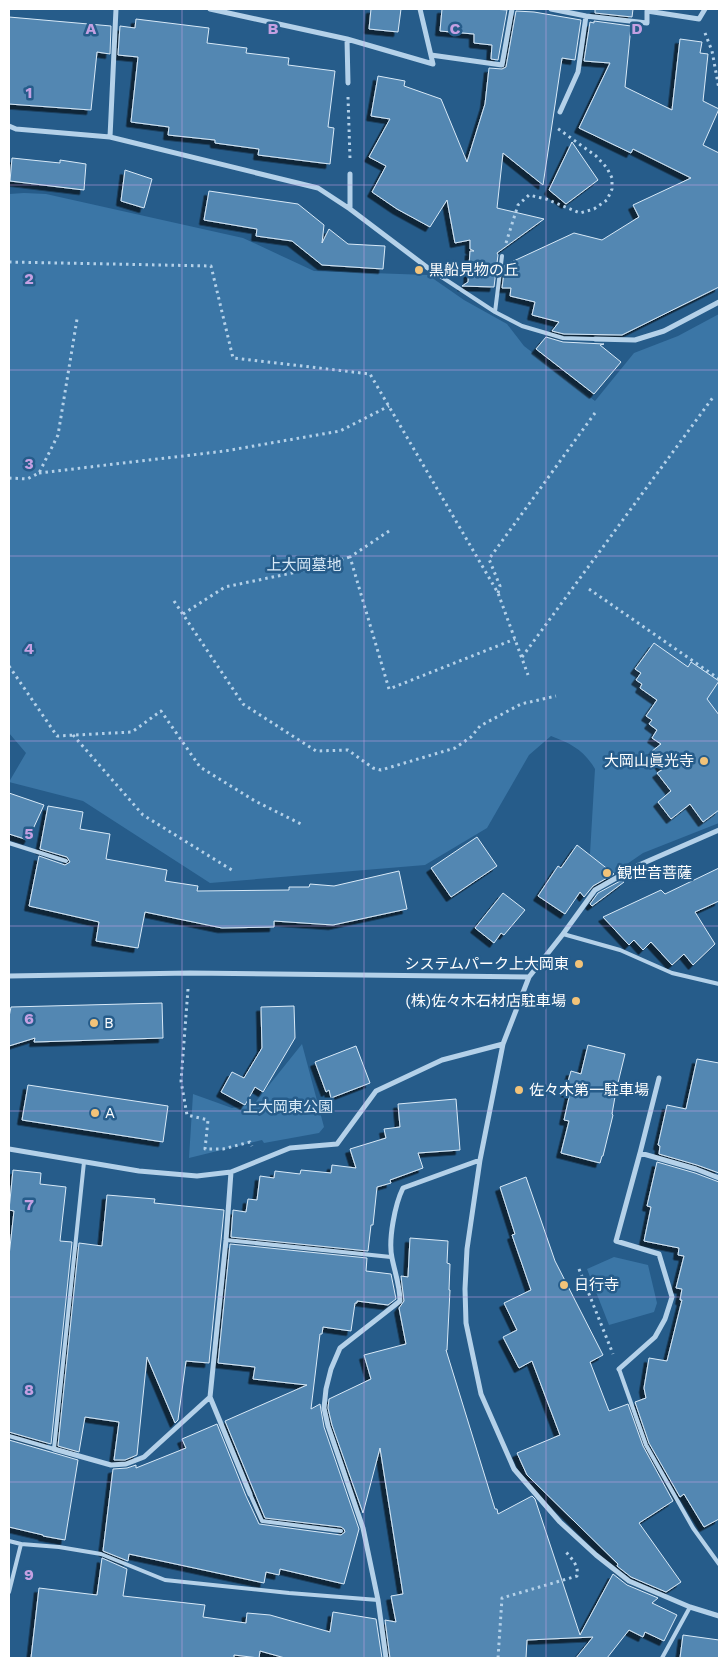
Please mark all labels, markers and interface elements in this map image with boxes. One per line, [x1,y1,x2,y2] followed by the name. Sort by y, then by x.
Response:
[86,19,97,38] text: A
[268,19,279,38] text: B
[450,19,461,38] text: C
[631,19,643,38] text: D
[26,83,32,102] text: 1
[429,261,519,279] place label: 黒船見物の丘
[413,264,425,276] marker: 黒船見物の丘
[24,269,34,288] text: 2
[24,454,34,473] text: 3
[266,556,342,574] park label: 上大岡墓地
[24,639,34,658] text: 4
[604,752,694,770] place label: 大岡山眞光寺
[698,755,710,767] marker: 大岡山眞光寺
[24,824,34,843] text: 5
[617,864,692,882] place label: 観世音菩薩
[601,867,613,879] marker: 観世音菩薩
[404,955,569,973] place label: システムパーク上大岡東
[573,958,585,970] marker: システムパーク上大岡東
[405,992,566,1010] place label: (株)佐々木石材店駐車場
[570,995,582,1007] marker: (株)佐々木石材店駐車場
[24,1009,34,1028] text: 6
[104,1014,114,1032] place label: B
[88,1017,100,1029] marker: B
[529,1081,649,1099] place label: 佐々木第一駐車場
[513,1084,525,1096] marker: 佐々木第一駐車場
[243,1098,333,1116] park label: 上大岡東公園
[105,1104,115,1122] place label: A
[89,1107,101,1119] marker: A
[24,1195,34,1214] text: 7
[574,1276,619,1294] place label: 日行寺
[558,1279,570,1291] marker: 日行寺
[24,1380,34,1399] text: 8
[24,1565,34,1584] text: 9

